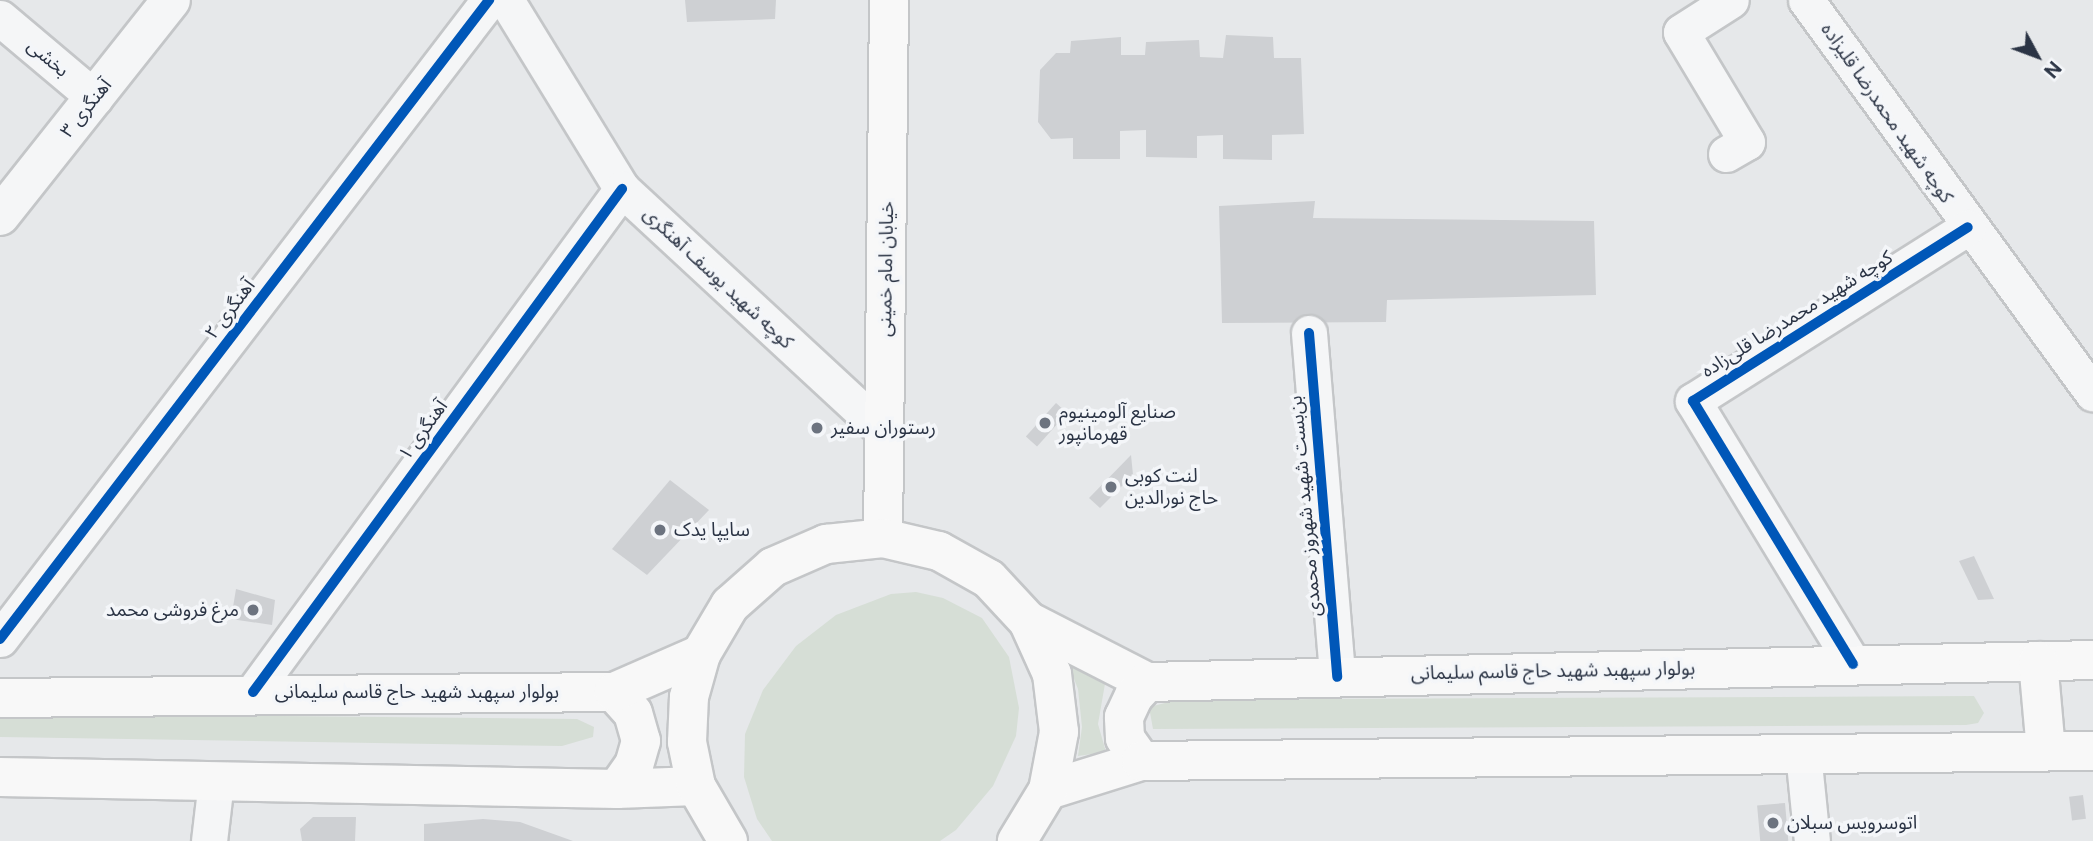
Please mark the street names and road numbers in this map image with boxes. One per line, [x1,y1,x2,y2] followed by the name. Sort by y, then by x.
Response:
[1816,19,1958,207] street label: کوچه شهید محمدرضا قلیزاده
[23,34,73,82] street label: بخشی
[55,74,117,142] street label: آهنگری ۳
[873,201,899,337] street label: خیابان امام خمینی
[638,203,798,353] street label: کوچه شهید یوسف آهنگری
[1697,246,1897,382] street label: کوچه شهید محمدرضا قلی‌زاده
[200,275,260,343] street label: آهنگری ۲
[394,395,452,465] street label: آهنگری ۱
[1284,395,1326,617] street label: بن‌بست شهید شهروز محمدی
[1411,657,1695,685] street label: بولوار سپهبد شهید حاج قاسم سلیمانی
[275,681,559,703] street label: بولوار سپهبد شهید حاج قاسم سلیمانی

